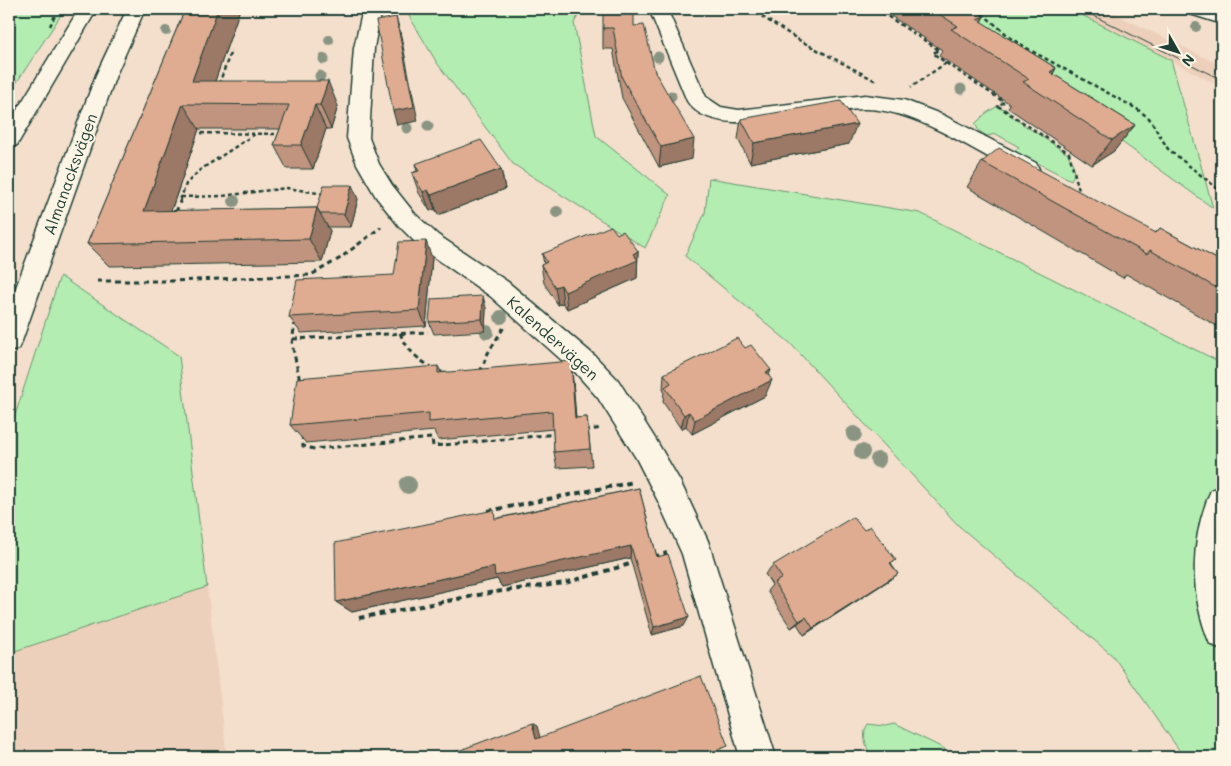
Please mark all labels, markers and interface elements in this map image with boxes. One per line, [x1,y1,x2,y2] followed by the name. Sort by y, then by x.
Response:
[1154,28,1204,78] north arrow
[1178,50,1199,71] text: N
[38,110,101,238] street label: Almanacksvägen
[503,291,604,384] street label: Kalendervägen

